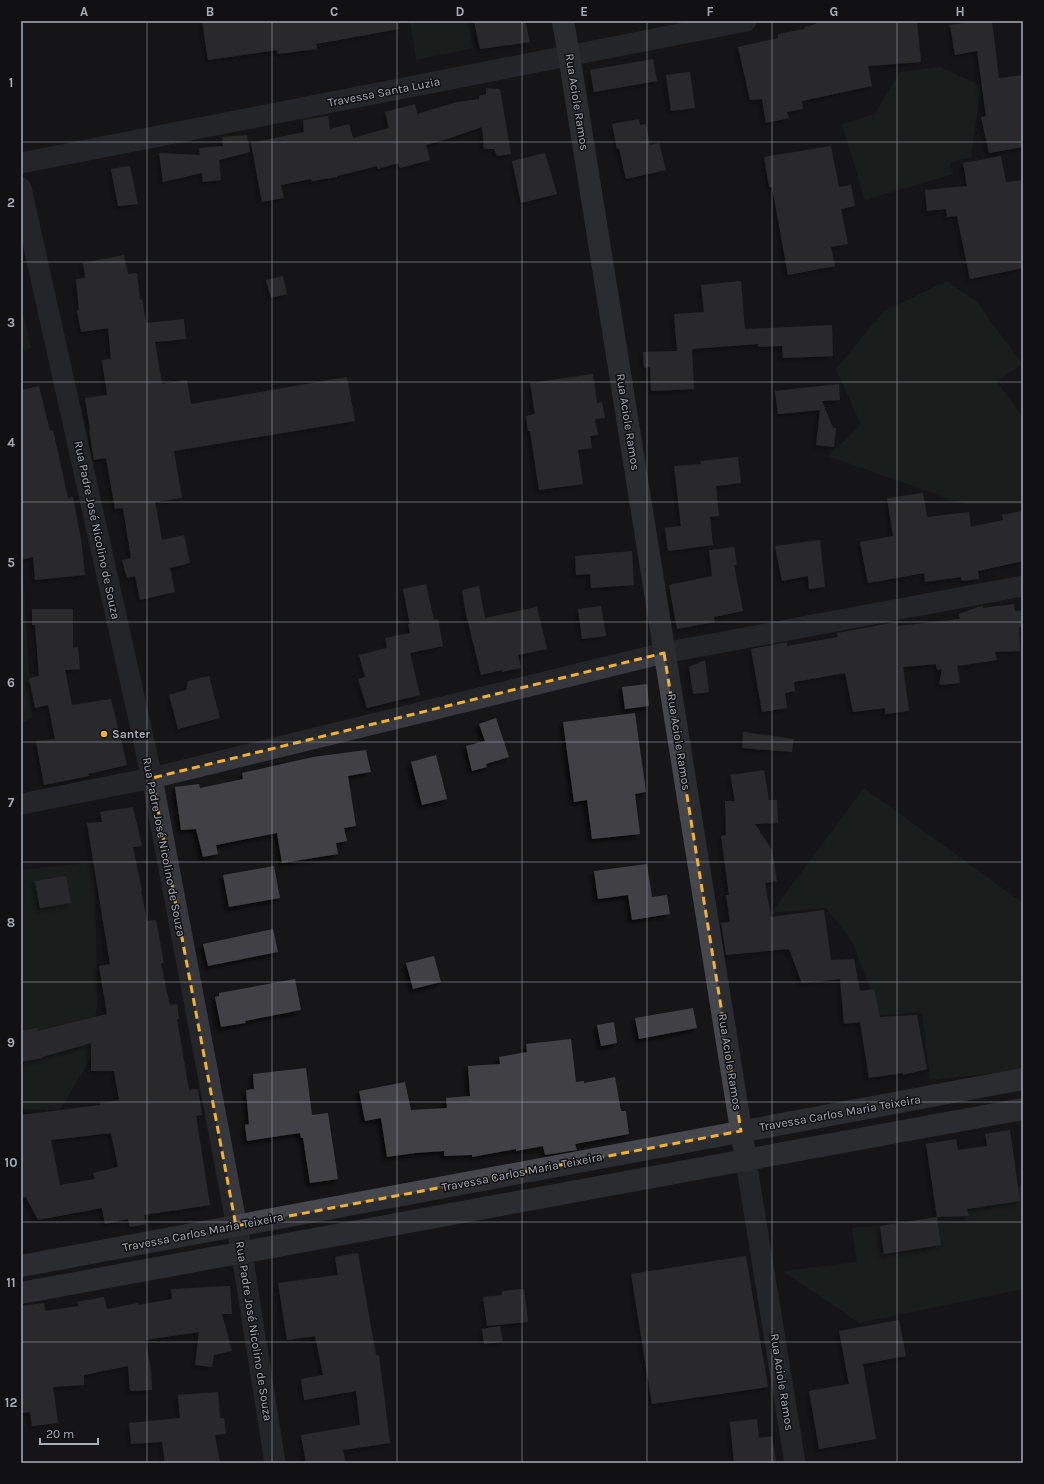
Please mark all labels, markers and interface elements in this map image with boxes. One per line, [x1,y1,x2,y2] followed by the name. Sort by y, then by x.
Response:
[80,4,88,19] text: A
[206,4,214,19] text: B
[330,4,338,19] text: C
[456,4,465,19] text: D
[580,4,588,19] text: E
[706,4,714,19] text: F
[830,4,838,19] text: G
[955,4,965,19] text: H
[562,53,592,151] street label: Rua Aciole Ramos
[327,74,441,110] street label: Travessa Santa Luzia
[9,75,13,90] text: 1
[7,195,15,210] text: 2
[7,315,15,330] text: 3
[613,373,643,471] street label: Rua Aciole Ramos
[7,435,15,450] text: 4
[71,439,123,621] street label: Rua Padre José Nicolino de Souza
[7,555,15,570] text: 5
[7,675,15,690] text: 6
[664,693,694,791] street label: Rua Aciole Ramos
[112,727,150,741] place label: Santer
[99,729,109,739] marker: Santer
[140,756,188,938] street label: Rua Padre José Nicolino de Souza
[8,795,15,810] text: 7
[7,915,15,930] text: 8
[715,1013,745,1111] street label: Rua Aciole Ramos
[7,1035,15,1050] text: 9
[758,1092,922,1134] street label: Travessa Carlos Maria Teixeira
[440,1150,604,1194] street label: Travessa Carlos Maria Teixeira
[5,1155,17,1170] text: 10
[121,1210,285,1254] street label: Travessa Carlos Maria Teixeira
[233,1240,275,1422] street label: Rua Padre José Nicolino de Souza
[6,1275,16,1290] text: 11
[767,1333,797,1431] street label: Rua Aciole Ramos
[5,1395,17,1410] text: 12
[40,1420,98,1446] scale bar
[46,1427,74,1441] text: 20 m

